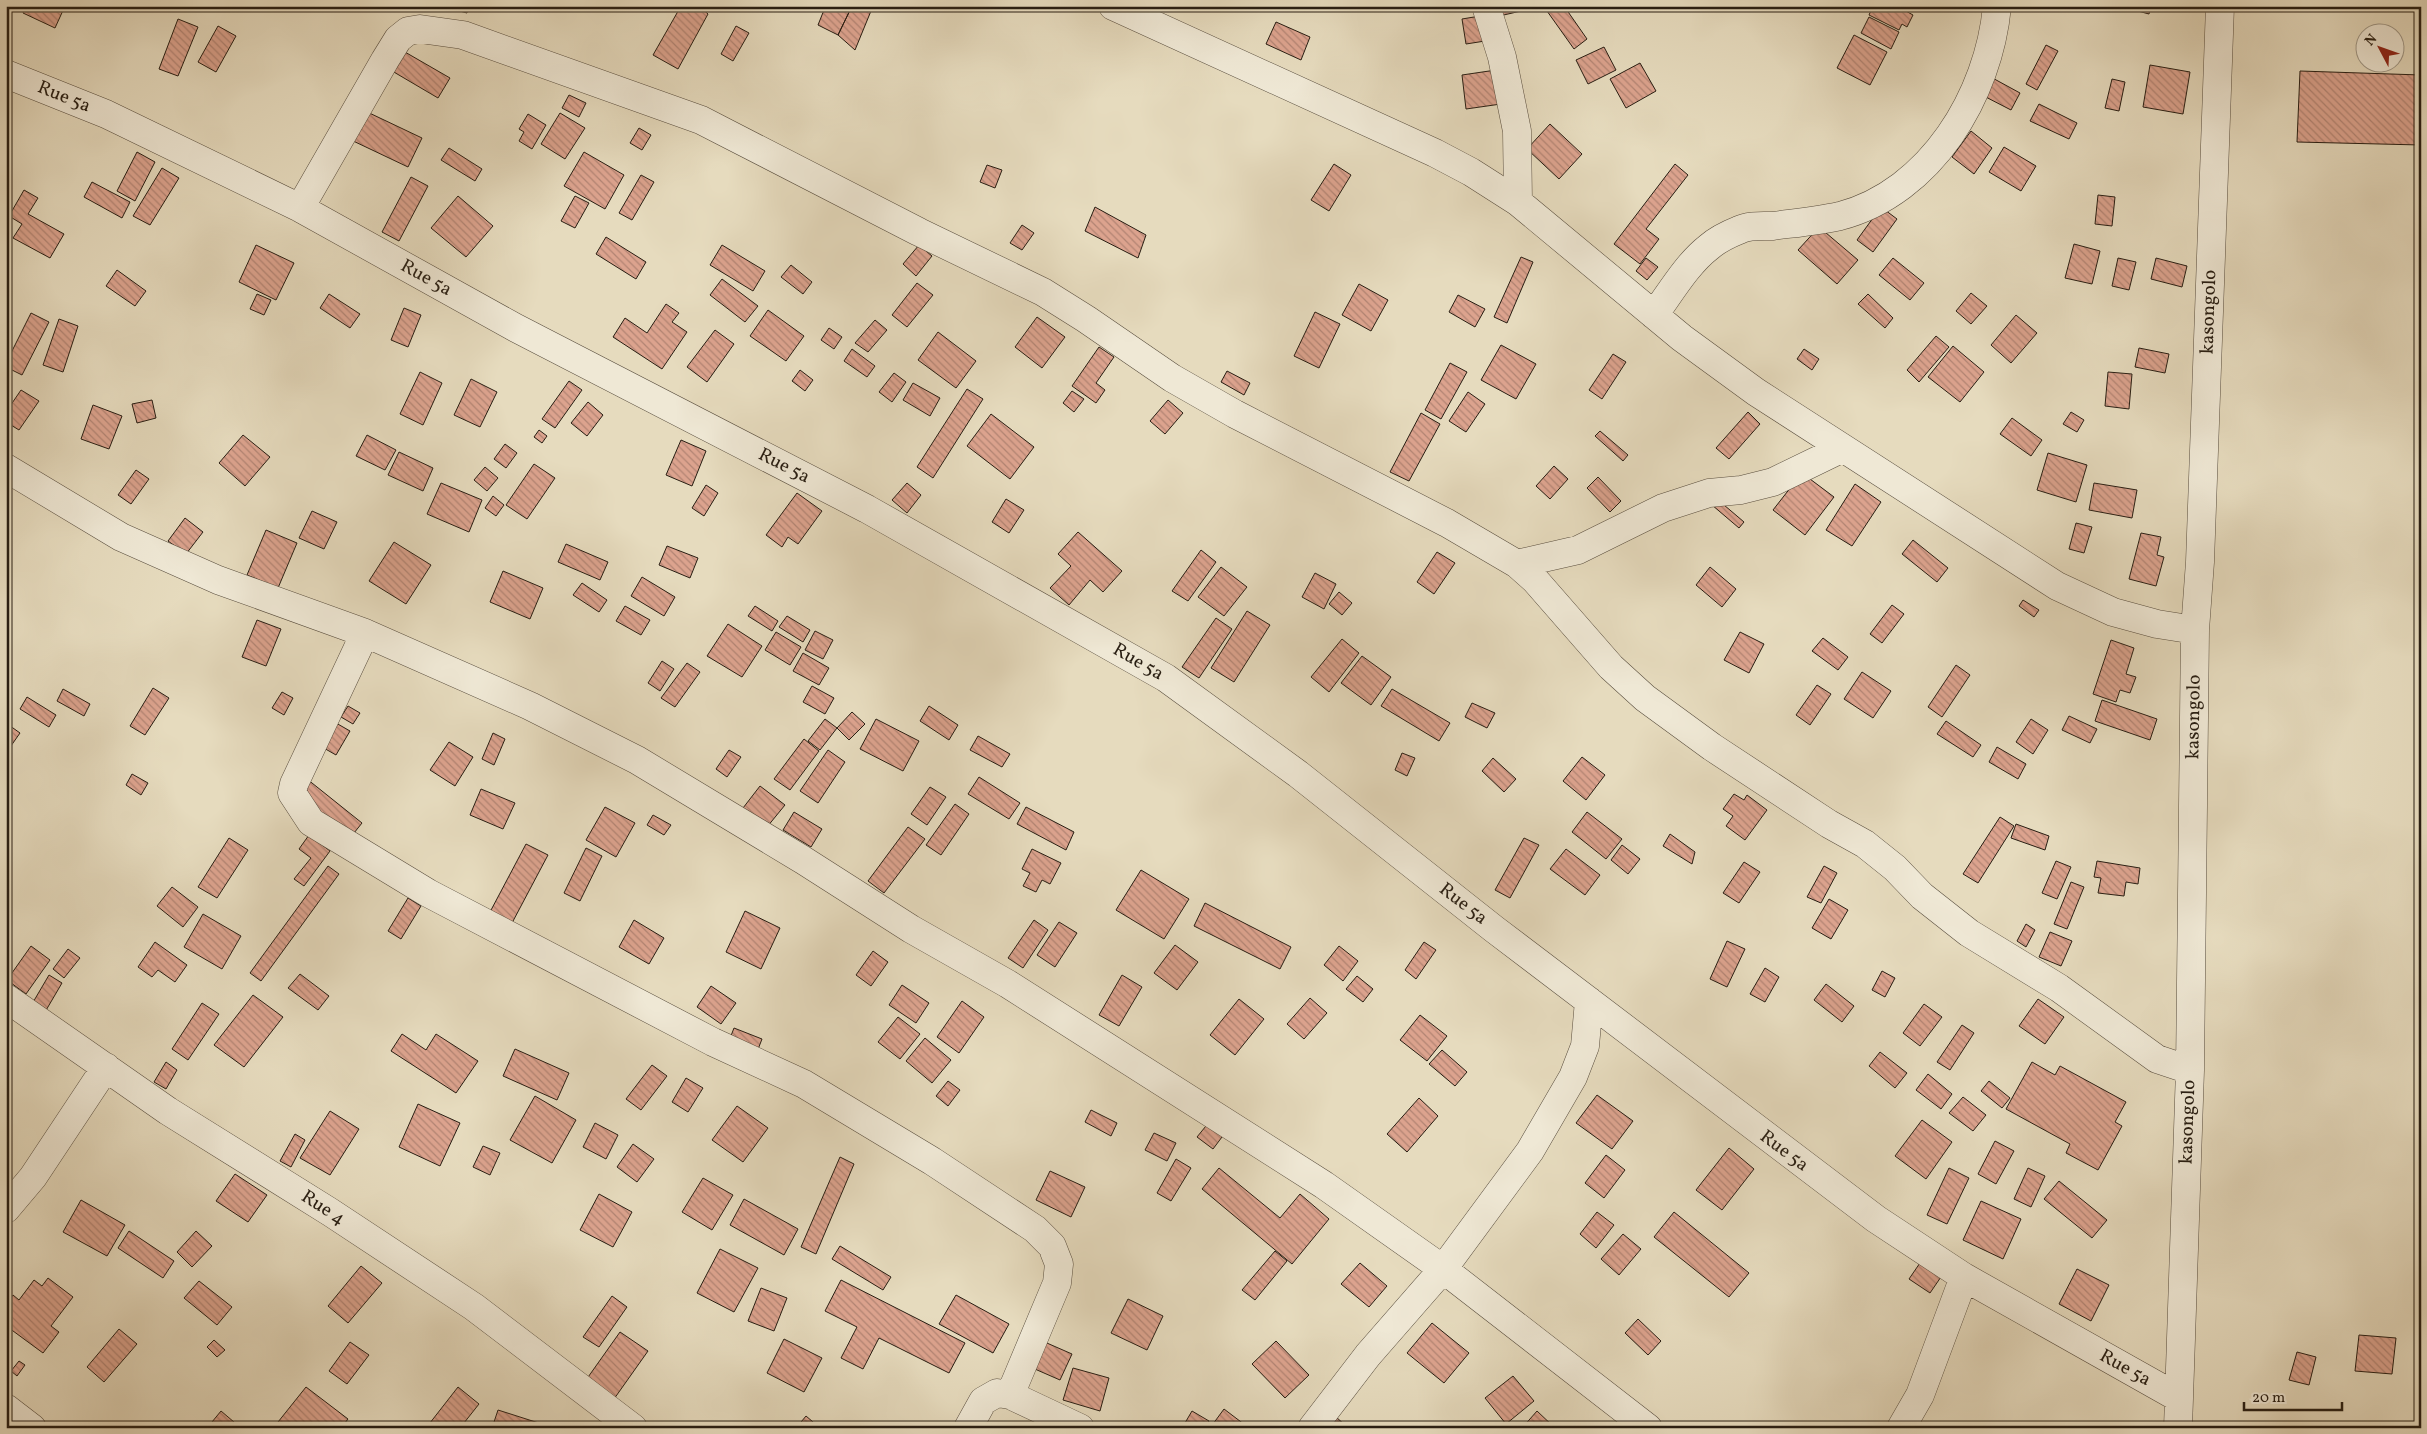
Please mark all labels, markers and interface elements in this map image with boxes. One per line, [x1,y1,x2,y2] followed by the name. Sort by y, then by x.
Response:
[2354,22,2404,72] north arrow
[2361,30,2382,51] text: N
[34,75,94,119] street label: Rue 5a
[396,253,456,303] street label: Rue 5a
[2195,269,2223,355] street label: kasongolo
[754,442,814,490] street label: Rue 5a
[1108,637,1168,687] street label: Rue 5a
[2180,674,2208,760] street label: kasongolo
[1433,877,1493,931] street label: Rue 5a
[2174,1079,2202,1165] street label: kasongolo
[1754,1124,1814,1178] street label: Rue 5a
[296,1184,350,1232] street label: Rue 4
[2095,1343,2155,1393] street label: Rue 5a
[2244,1379,2342,1411] scale bar
[2252,1388,2285,1409] text: 20 m

